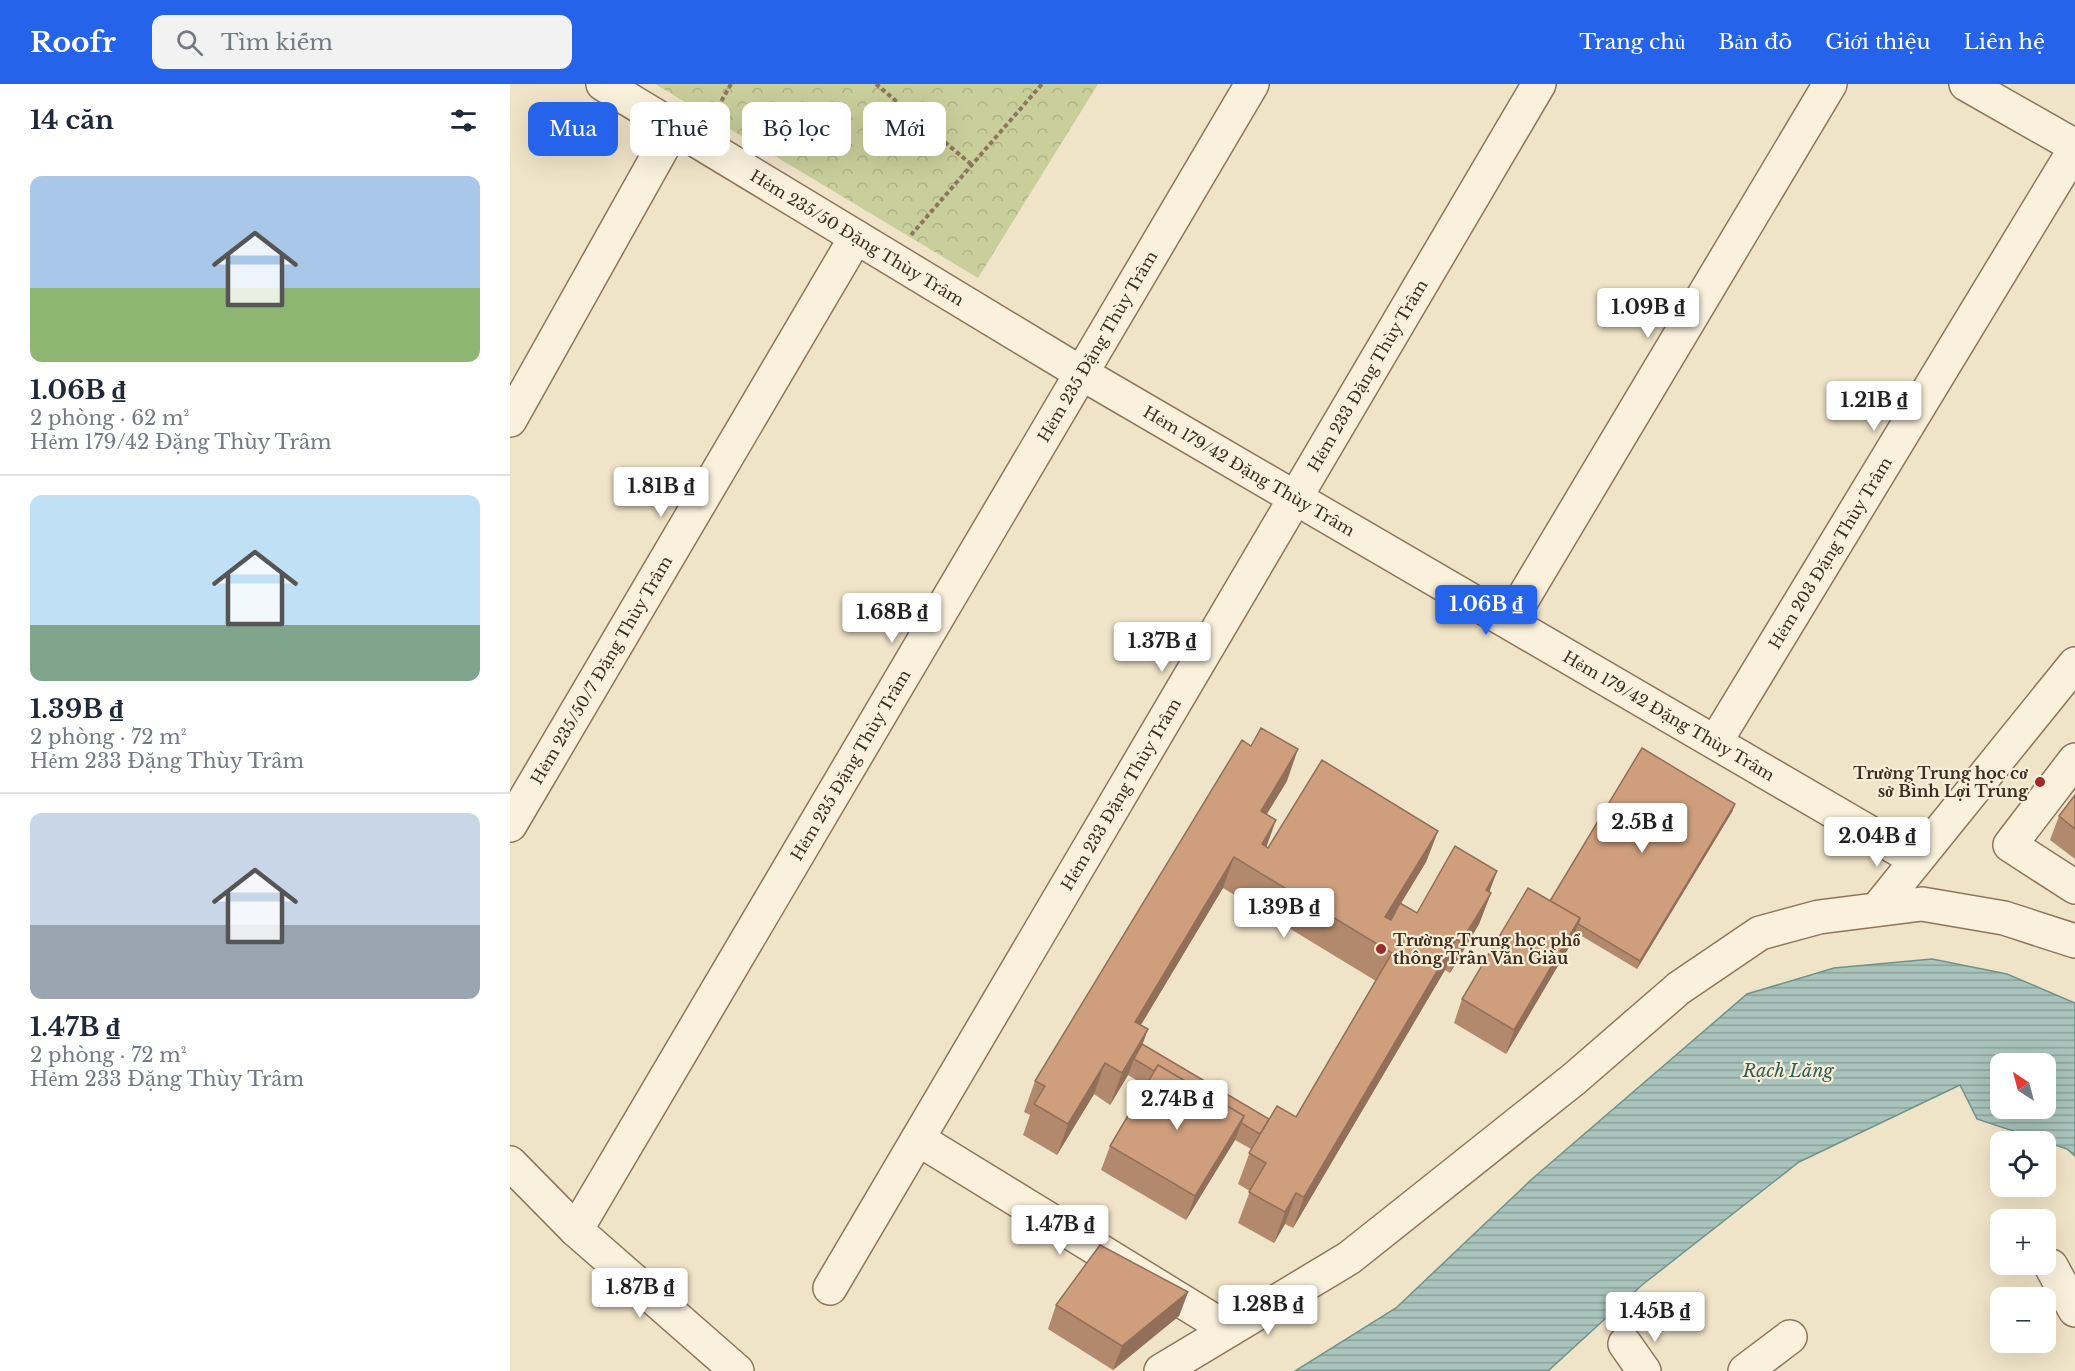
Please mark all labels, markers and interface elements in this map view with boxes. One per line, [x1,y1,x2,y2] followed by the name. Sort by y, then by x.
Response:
[152,15,572,69] search box
[30,25,116,60] text: Roofr
[173,26,206,59] icon: search
[221,29,333,56] text: Tìm kiếm
[1579,29,1685,55] text: Trang chủ
[1718,29,1792,55] text: Bản đồ
[1825,29,1931,55] text: Giới thiệu
[1964,29,2045,55] text: Liên hệ
[528,102,618,156] chip: Mua
[630,102,730,156] chip: Thuê
[742,102,851,156] chip: Bộ lọc
[863,102,946,156] chip: Mới
[30,104,114,136] text: 14 căn
[447,104,480,137] icon: filters
[747,165,968,310] street label: Hẻm 235/50 Đặng Thùy Trâm
[201,215,309,323] icon: home
[1033,247,1161,445] street label: Hẻm 235 Đặng Thùy Trâm
[1303,276,1432,475] street label: Hẻm 233 Đặng Thùy Trâm
[1593,288,1703,339] pin: 1.09B ₫
[1611,295,1685,319] text: 1.09B ₫
[30,374,126,406] text: 1.06B ₫
[1819,381,1929,432] pin: 1.21B ₫
[1840,388,1908,412] text: 1.21B ₫
[1140,401,1358,540] street label: Hẻm 179/42 Đặng Thùy Trâm
[30,406,189,430] text: 2 phòng · 62 m²
[30,430,332,454] text: Hẻm 179/42 Đặng Thùy Trâm
[1764,453,1896,652] street label: Hẻm 203 Đặng Thùy Trâm
[606,467,716,518] pin: 1.81B ₫
[628,474,694,498] text: 1.81B ₫
[201,534,309,642] icon: home
[526,552,676,788] street label: Hẻm 235/50/7 Đặng Thùy Trâm
[1431,585,1541,636] pin: 1.06B ₫
[1449,592,1523,616] text: 1.06B ₫
[837,593,947,644] pin: 1.68B ₫
[856,600,928,624] text: 1.68B ₫
[1107,622,1217,673] pin: 1.37B ₫
[1128,629,1196,653] text: 1.37B ₫
[1560,646,1778,785] street label: Hẻm 179/42 Đặng Thùy Trâm
[786,666,914,864] street label: Hẻm 235 Đặng Thùy Trâm
[30,693,123,725] text: 1.39B ₫
[1057,695,1185,894] street label: Hẻm 233 Đặng Thùy Trâm
[30,725,186,749] text: 2 phòng · 72 m²
[30,749,304,773] text: Hẻm 233 Đặng Thùy Trâm
[1853,763,2029,801] place label: Trường Trung học cơ sở Bình Lợi Trung
[2033,775,2047,789] marker: Trường Trung học cơ sở Bình Lợi Trung
[1593,803,1691,854] pin: 2.5B ₫
[1611,810,1673,834] text: 2.5B ₫
[1822,817,1932,868] pin: 2.04B ₫
[1838,824,1916,848] text: 2.04B ₫
[201,852,309,960] icon: home
[1229,888,1339,939] pin: 1.39B ₫
[1248,895,1320,919] text: 1.39B ₫
[1393,930,1581,968] place label: Trường Trung học phổ thông Trần Văn Giàu
[1374,942,1388,956] marker: Trường Trung học phổ thông Trần Văn Giàu
[30,1011,120,1043] text: 1.47B ₫
[30,1043,186,1067] text: 2 phòng · 72 m²
[1990,1053,2056,1119] north arrow
[1990,1053,2056,1353] map controls
[1742,1060,1834,1082] water label: Rạch Lăng
[30,1067,304,1091] text: Hẻm 233 Đặng Thùy Trâm
[1122,1080,1232,1131] pin: 2.74B ₫
[1141,1087,1213,1111] text: 2.74B ₫
[1990,1131,2056,1197] button: locate
[1005,1205,1115,1256] pin: 1.47B ₫
[1990,1209,2056,1275] button: +
[1025,1212,1095,1236] text: 1.47B ₫
[585,1268,695,1319] pin: 1.87B ₫
[606,1275,674,1299] text: 1.87B ₫
[1213,1285,1323,1336] pin: 1.28B ₫
[1990,1287,2056,1353] button: −
[1232,1292,1304,1316] text: 1.28B ₫
[1600,1292,1710,1343] pin: 1.45B ₫
[1620,1299,1690,1323] text: 1.45B ₫

